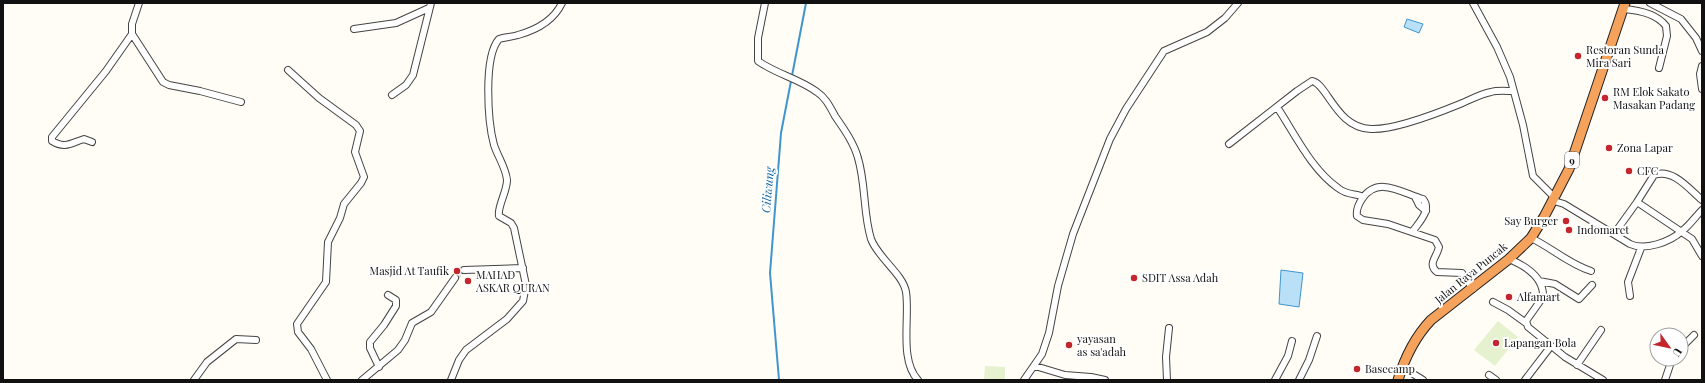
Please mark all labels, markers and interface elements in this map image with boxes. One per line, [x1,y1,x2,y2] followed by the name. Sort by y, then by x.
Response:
[1586,42,1665,70] place label: Restoran Sunda Mira Sari
[1573,51,1583,61] marker: Restoran Sunda Mira Sari
[1613,84,1695,112] place label: RM Elok Sakato Masakan Padang
[1600,93,1610,103] marker: RM Elok Sakato Masakan Padang
[1617,140,1673,155] place label: Zona Lapar
[1604,143,1614,153] marker: Zona Lapar
[1565,152,1579,168] road number: 9
[1637,163,1658,178] place label: CFC
[757,165,777,214] water label: Ciliwung
[1624,166,1634,176] marker: CFC
[1504,213,1558,228] place label: Say Burger
[1561,216,1571,226] marker: Say Burger
[1577,222,1629,237] place label: Indomaret
[1564,225,1574,235] marker: Indomaret
[1431,239,1510,307] street label: Jalan Raya Puncak
[370,263,449,278] place label: Masjid At Taufik
[452,266,462,276] marker: Masjid At Taufik
[475,267,550,295] place label: MAHAD ASKAR QURAN
[1142,270,1219,285] place label: SDIT Assa Adah
[1129,273,1139,283] marker: SDIT Assa Adah
[463,276,473,286] marker: MAHAD ASKAR QURAN
[1516,289,1560,304] place label: Alfamart
[1504,292,1514,302] marker: Alfamart
[1649,327,1689,367] north arrow
[1076,331,1127,359] place label: yayasan as sa'adah
[1504,335,1577,350] place label: Lapangan Bola
[1491,338,1501,348] marker: Lapangan Bola
[1064,340,1074,350] marker: yayasan as sa'adah
[1669,345,1686,360] text: U
[1365,361,1415,376] place label: Basecamp
[1352,364,1362,374] marker: Basecamp

